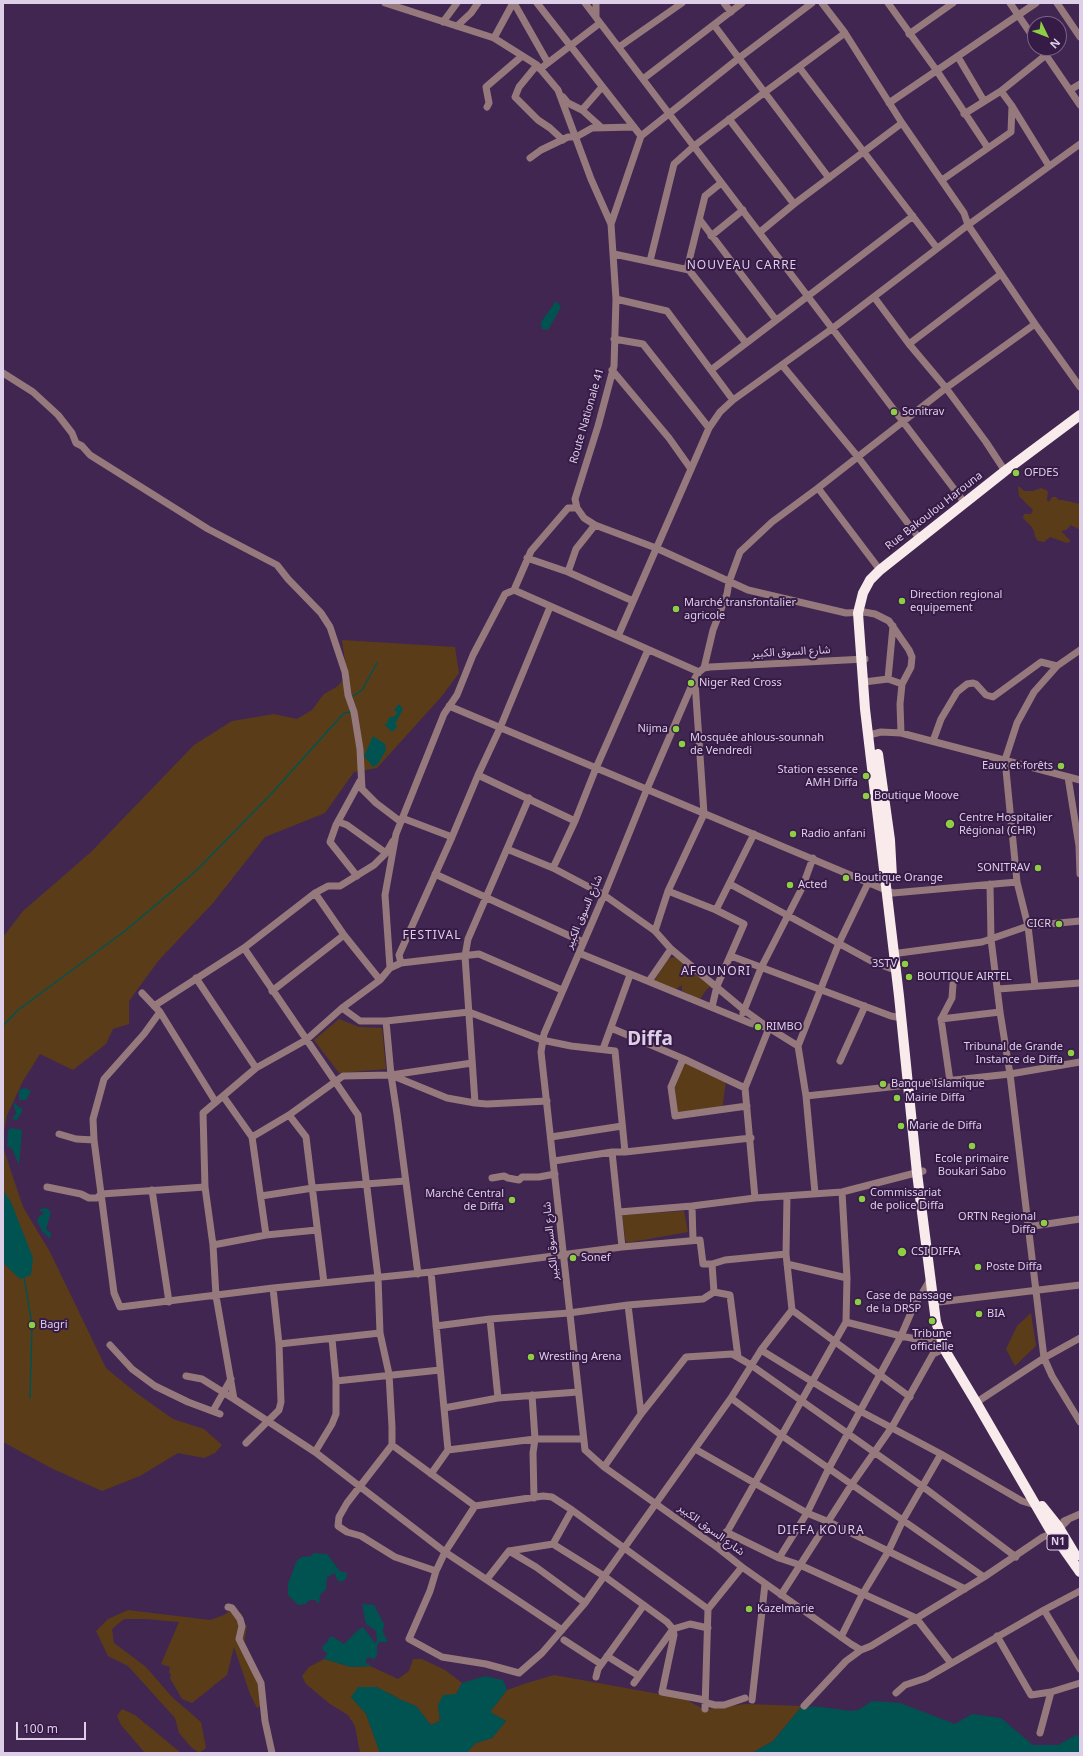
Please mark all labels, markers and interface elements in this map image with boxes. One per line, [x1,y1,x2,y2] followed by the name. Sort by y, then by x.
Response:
[1027,16,1067,56] north arrow
[1047,35,1064,52] text: N
[687,259,797,273] district label: NOUVEAU CARRE
[567,367,607,465] street label: Route Nationale 41
[902,405,944,419] place label: Sonitrav
[889,407,899,417] marker: Sonitrav
[1024,466,1058,480] place label: OFDES
[1011,468,1021,478] marker: OFDES
[883,469,985,553] street label: Rue Bakoulou Harouna
[910,588,1002,614] place label: Direction regional equipement
[684,596,796,622] place label: Marché transfontalier agricole
[897,596,907,606] marker: Direction regional equipement
[671,604,681,614] marker: Marché transfontalier agricole
[751,643,831,661] street label: شارع السوق الكبير
[699,676,782,690] place label: Niger Red Cross
[686,678,696,688] marker: Niger Red Cross
[638,722,668,736] place label: Nijma
[671,724,681,734] marker: Nijma
[690,731,824,757] place label: Mosquée ahlous-sounnah de Vendredi
[677,739,687,749] marker: Mosquée ahlous-sounnah de Vendredi
[982,759,1053,773] place label: Eaux et forêts
[1056,761,1066,771] marker: Eaux et forêts
[777,763,858,789] place label: Station essence AMH Diffa
[861,771,871,781] marker: Station essence AMH Diffa
[874,789,959,803] place label: Boutique Moove
[861,791,871,801] marker: Boutique Moove
[959,811,1053,837] place label: Centre Hospitalier Régional (CHR)
[944,818,956,830] marker: Centre Hospitalier Régional (CHR)
[801,827,866,841] place label: Radio anfani
[788,829,798,839] marker: Radio anfani
[977,861,1030,875] place label: SONITRAV
[1033,863,1043,873] marker: SONITRAV
[854,871,943,885] place label: Boutique Orange
[562,873,606,951] street label: شارع السوق الكبير
[841,873,851,883] marker: Boutique Orange
[798,878,827,892] place label: Acted
[785,880,795,890] marker: Acted
[1027,917,1051,931] place label: CICR
[1054,919,1064,929] marker: CICR
[403,929,461,943] district label: FESTIVAL
[872,957,897,971] place label: 3STV
[900,959,910,969] marker: 3STV
[681,965,751,979] district label: AFOUNORI
[917,970,1012,984] place label: BOUTIQUE AIRTEL
[904,972,914,982] marker: BOUTIQUE AIRTEL
[766,1020,802,1034] place label: RIMBO
[753,1022,763,1032] marker: RIMBO
[627,1029,673,1051] district label: Diffa
[964,1040,1063,1066] place label: Tribunal de Grande Instance de Diffa
[1066,1048,1076,1058] marker: Tribunal de Grande Instance de Diffa
[891,1077,985,1091] place label: Banque Islamique
[878,1079,888,1089] marker: Banque Islamique
[905,1091,965,1105] place label: Mairie Diffa
[892,1093,902,1103] marker: Mairie Diffa
[909,1119,982,1133] place label: Marie de Diffa
[896,1121,906,1131] marker: Marie de Diffa
[967,1141,977,1151] marker: Ecole primaire Boukari Sabo
[935,1152,1009,1178] place label: Ecole primaire Boukari Sabo
[870,1186,944,1212] place label: Commissariat de police Diffa
[425,1187,504,1213] place label: Marché Central de Diffa
[857,1194,867,1204] marker: Commissariat de police Diffa
[507,1195,517,1205] marker: Marché Central de Diffa
[540,1201,562,1281] street label: شارع السوق الكبير
[958,1210,1036,1236] place label: ORTN Regional Diffa
[1039,1218,1049,1228] marker: ORTN Regional Diffa
[911,1245,961,1259] place label: CSI DIFFA
[896,1246,908,1258] marker: CSI DIFFA
[581,1251,610,1265] place label: Sonef
[568,1253,578,1263] marker: Sonef
[986,1260,1042,1274] place label: Poste Diffa
[973,1262,983,1272] marker: Poste Diffa
[866,1289,952,1315] place label: Case de passage de la DRSP
[853,1297,863,1307] marker: Case de passage de la DRSP
[987,1307,1005,1321] place label: BIA
[974,1309,984,1319] marker: BIA
[927,1316,937,1326] marker: Tribune officielle
[40,1318,67,1332] place label: Bagri
[27,1320,37,1330] marker: Bagri
[910,1327,954,1353] place label: Tribune officielle
[539,1350,622,1364] place label: Wrestling Arena
[526,1352,536,1362] marker: Wrestling Arena
[675,1501,747,1559] street label: شارع السوق الكبير
[777,1524,865,1538] district label: DIFFA KOURA
[1047,1534,1069,1550] road number: N1
[757,1602,814,1616] place label: Kazelmarie
[744,1604,754,1614] marker: Kazelmarie
[18,1714,88,1740] scale bar
[23,1720,58,1737] text: 100 m

